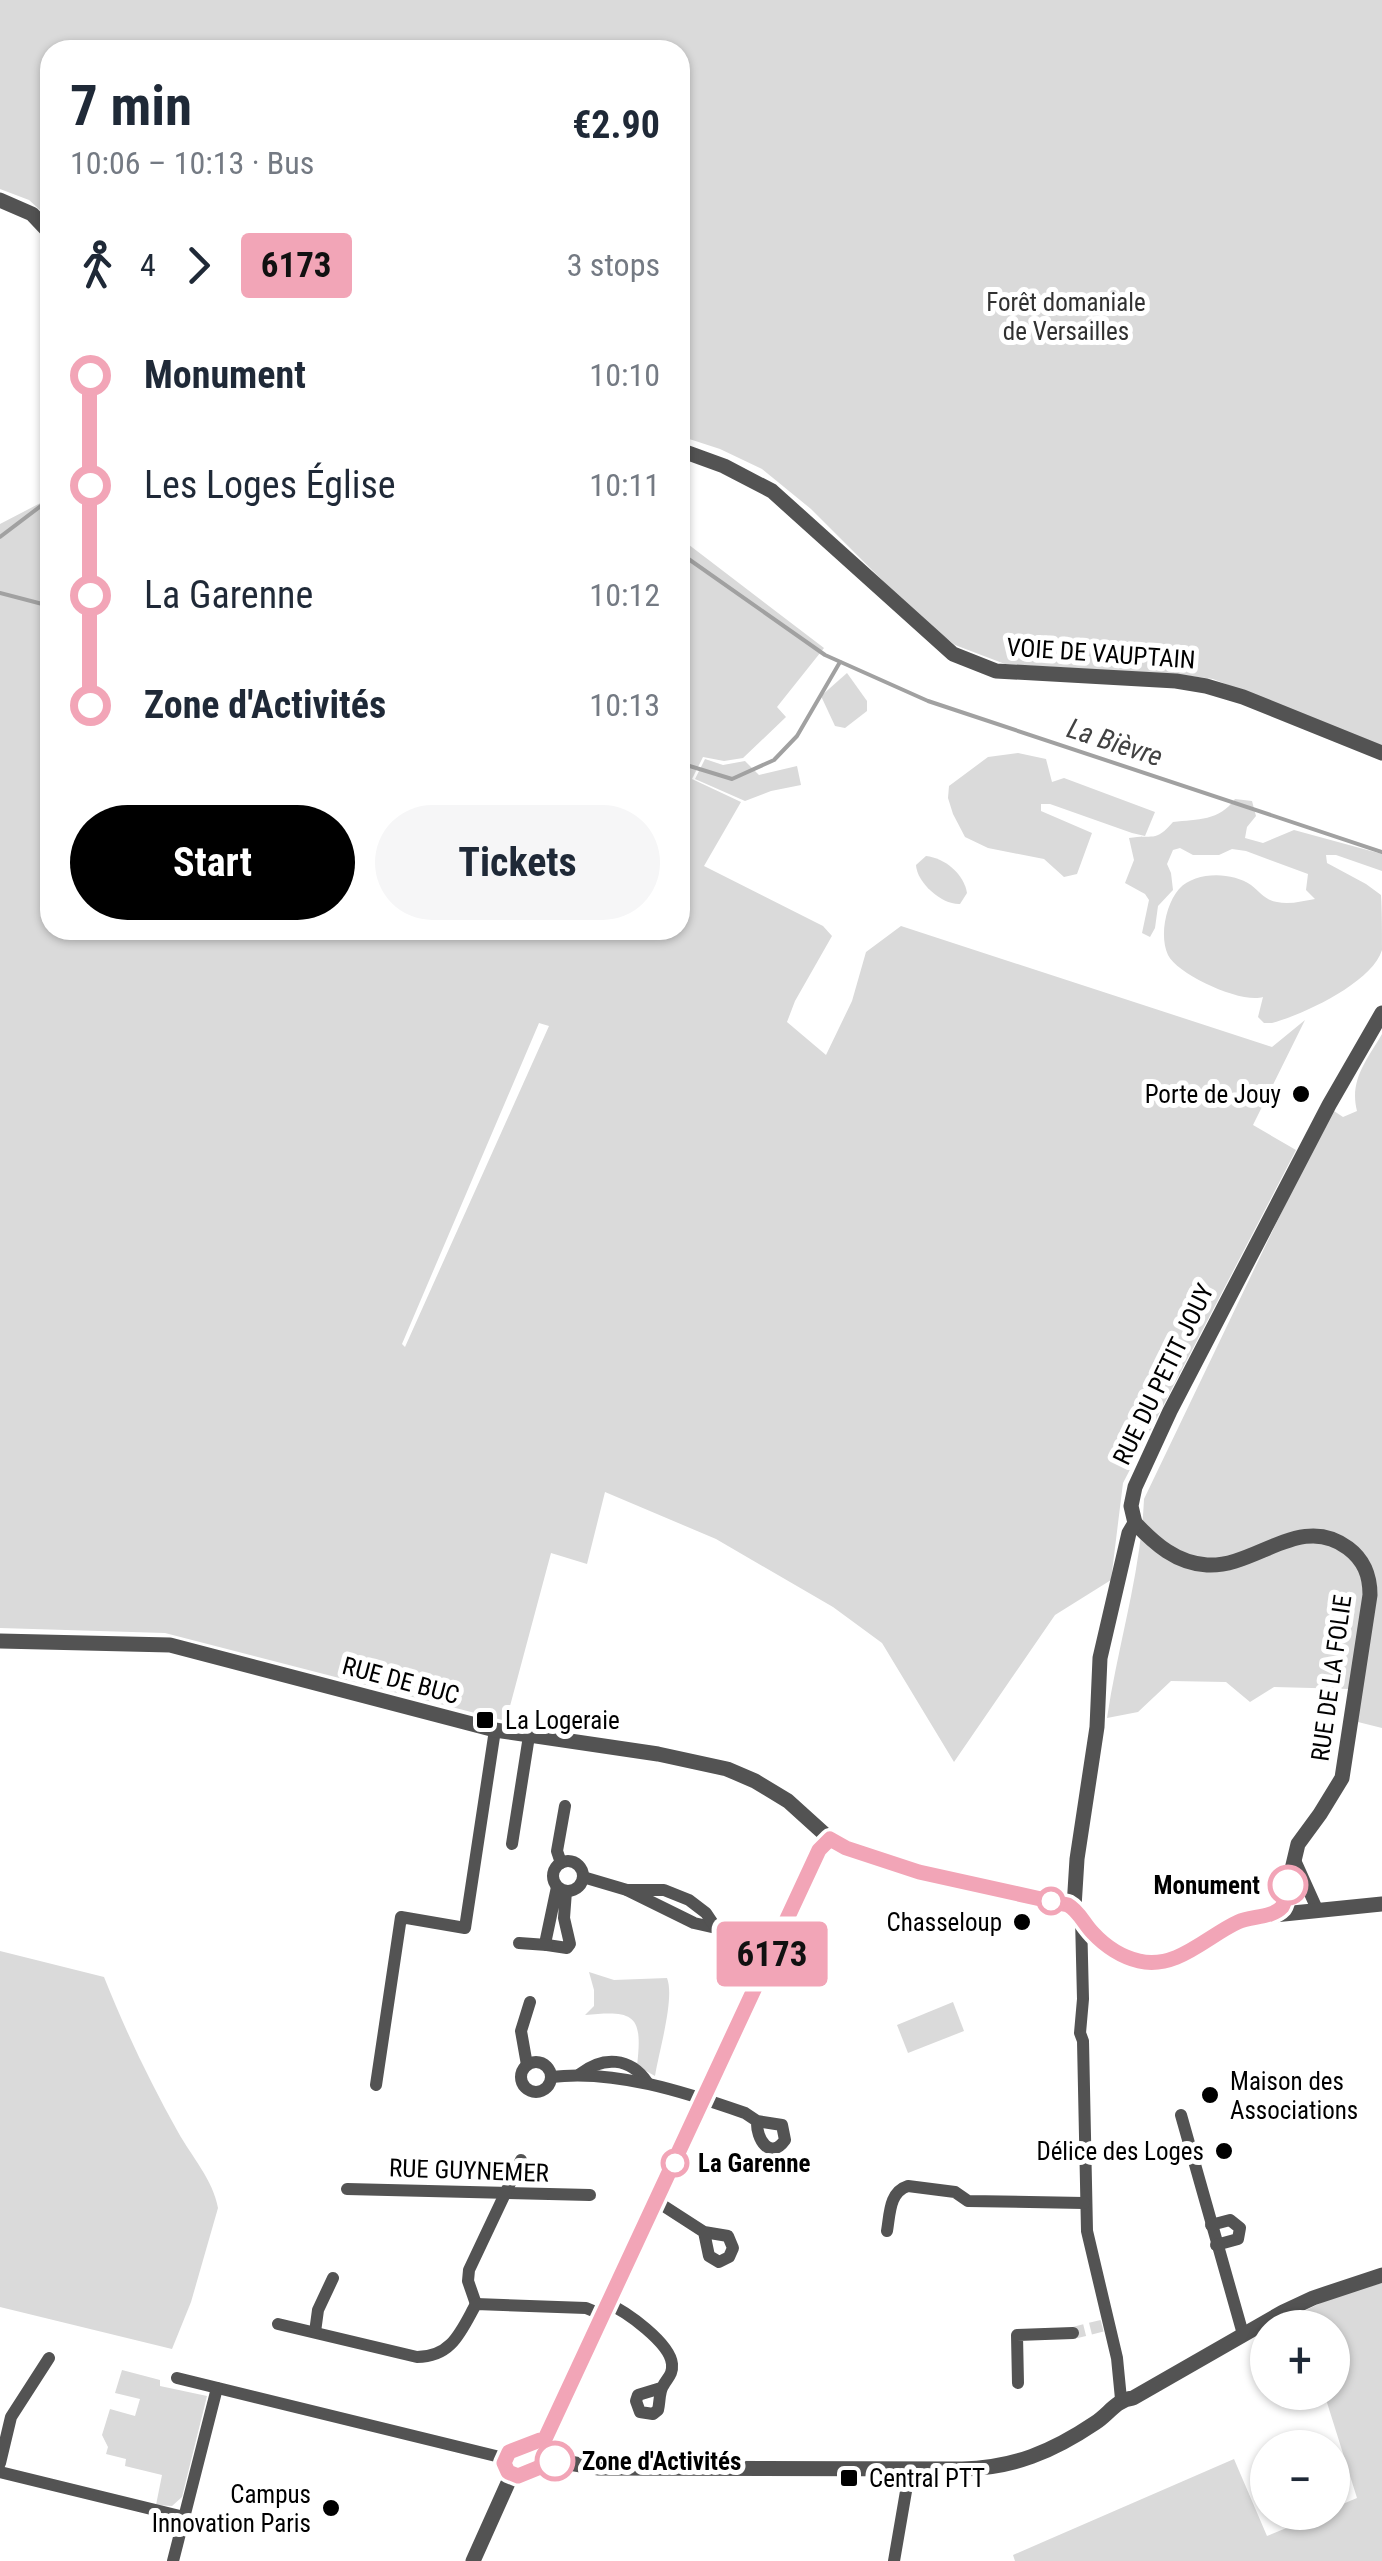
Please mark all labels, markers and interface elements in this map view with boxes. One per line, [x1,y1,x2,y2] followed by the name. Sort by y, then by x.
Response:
[70,74,192,138] text: 7 min
[572,103,660,147] text: €2.90
[70,144,314,182] text: 10:06 – 10:13 · Bus
[70,238,125,293] icon: walk
[171,238,226,293] icon: forward
[261,245,332,286] text: 6173
[140,246,156,284] text: 4
[567,246,660,284] text: 3 stops
[986,288,1146,346] park label: Forêt domaniale de Versailles
[144,353,306,397] text: Monument
[589,356,660,394] text: 10:10
[144,463,396,507] text: Les Loges Église
[589,466,660,504] text: 10:11
[144,573,313,617] text: La Garenne
[589,576,660,614] text: 10:12
[1006,632,1196,675] street label: VOIE DE VAUPTAIN
[144,683,386,727] text: Zone d'Activités
[589,686,660,724] text: 10:13
[1063,712,1167,773] water label: La Bièvre
[70,805,355,920] button: Start
[375,805,660,920] button: Tickets
[1145,1080,1281,1109] place label: Porte de Jouy
[1290,1083,1312,1105] marker: Porte de Jouy
[1107,1279,1220,1469] street label: RUE DU PETIT JOUY
[1305,1593,1358,1763] street label: RUE DE LA FOLIE
[339,1651,462,1710] street label: RUE DE BUC
[505,1706,620,1735] place label: La Logeraie
[474,1709,496,1731] marker: La Logeraie
[1269,1866,1307,1904] marker: Monument
[1154,1871,1260,1900] place label: Monument
[1038,1888,1064,1914] unlabelled marker
[887,1908,1002,1937] place label: Chasseloup
[1011,1911,1033,1933] marker: Chasseloup
[702,1922,842,1986] line badge: 6173
[737,1934,807,1975] text: 6173
[1230,2067,1358,2125] place label: Maison des Associations
[1199,2084,1221,2106] marker: Maison des Associations
[1036,2137,1204,2166] place label: Délice des Loges
[1213,2140,1235,2162] marker: Délice des Loges
[698,2149,811,2178] place label: La Garenne
[662,2150,688,2176] marker: La Garenne
[389,2153,549,2188] street label: RUE GUYNEMER
[1250,2310,1350,2530] map controls
[1250,2310,1350,2410] button: +
[1250,2430,1350,2530] button: −
[536,2442,574,2480] marker: Zone d'Activités
[582,2447,741,2476] place label: Zone d'Activités
[869,2464,985,2493] place label: Central PTT
[838,2467,860,2489] marker: Central PTT
[152,2480,311,2538] place label: Campus Innovation Paris
[320,2497,342,2519] marker: Campus Innovation Paris

